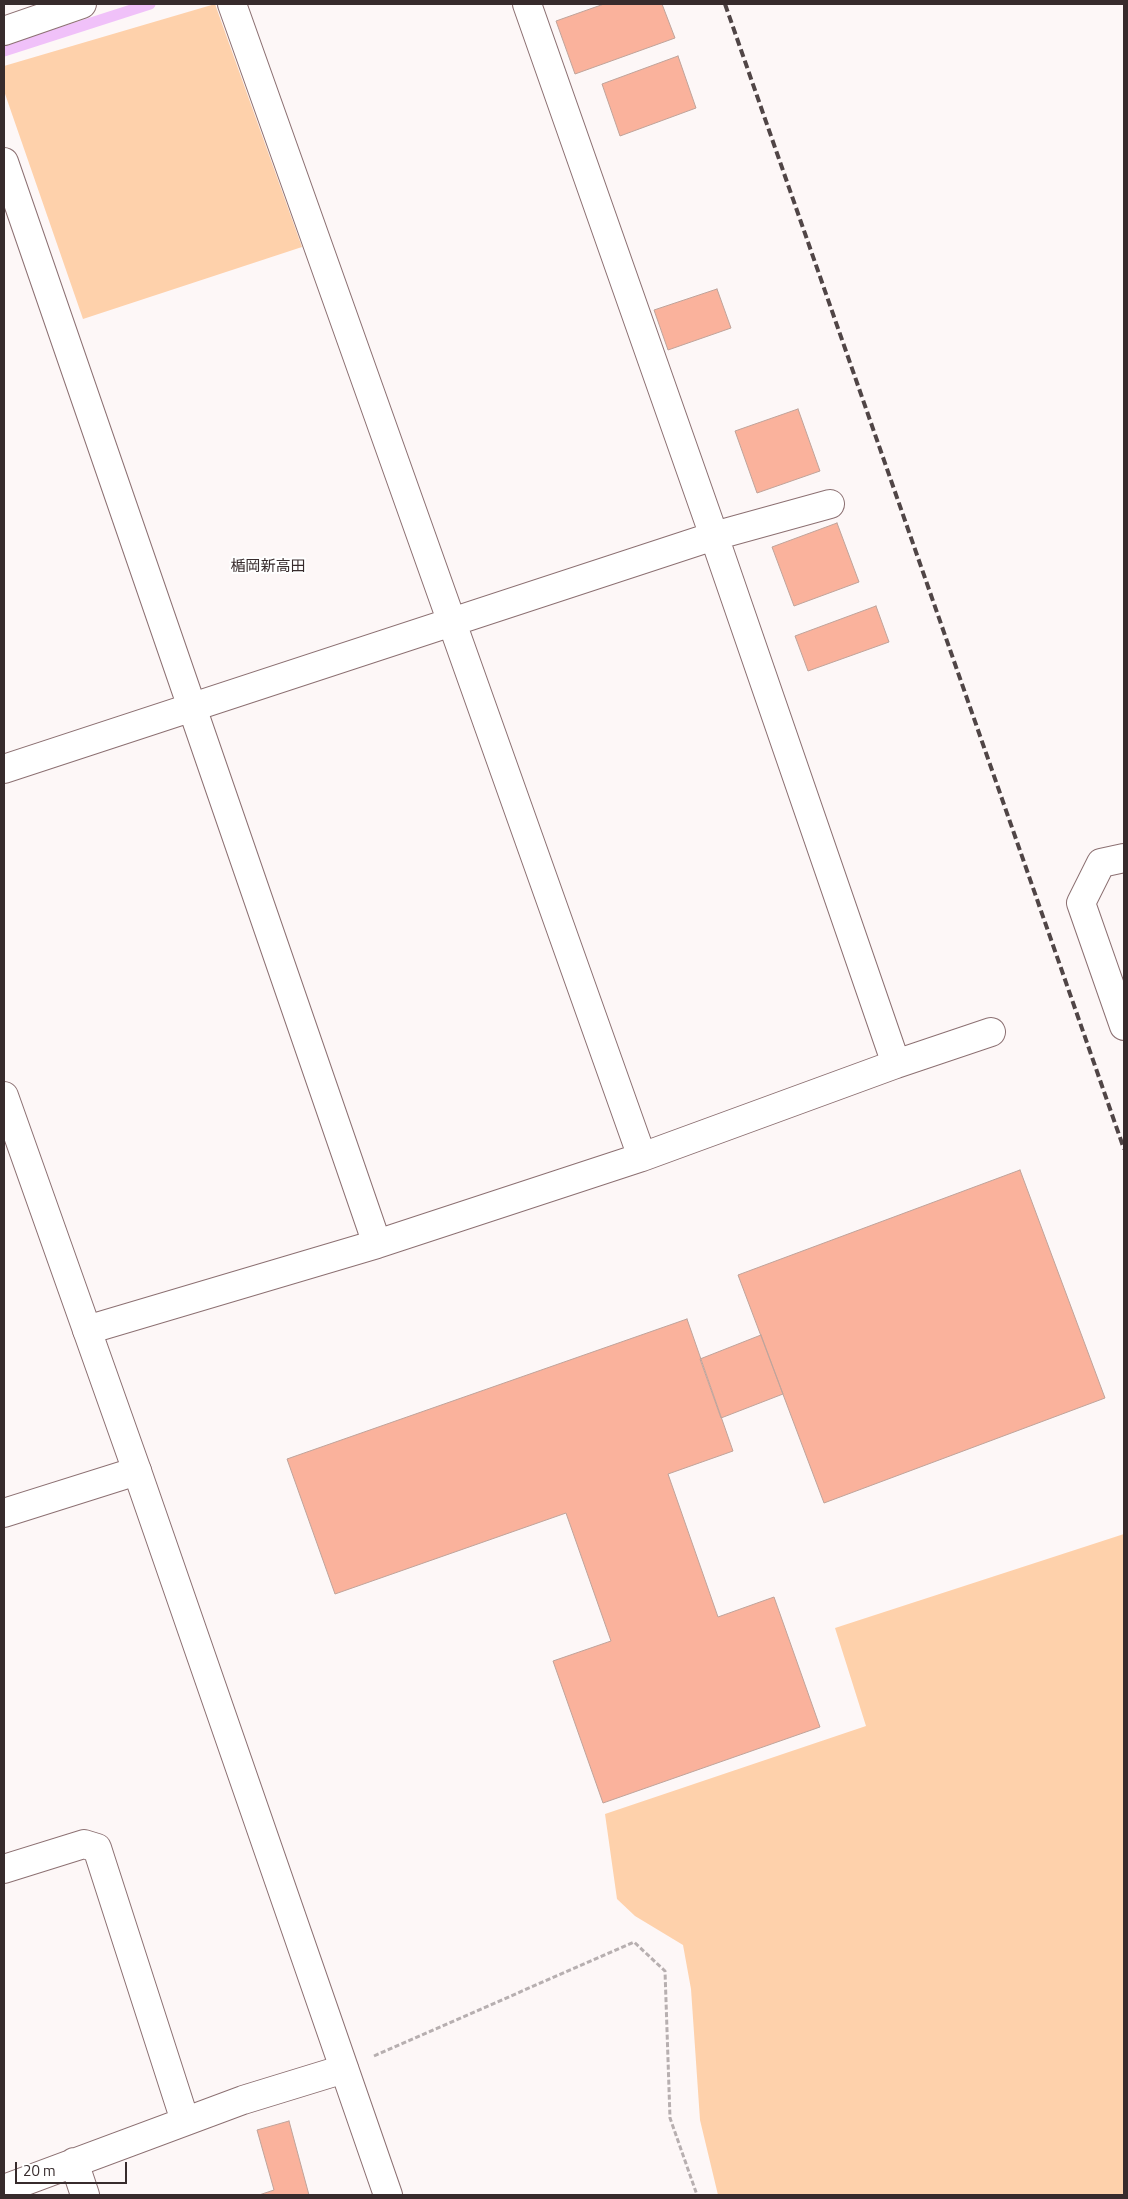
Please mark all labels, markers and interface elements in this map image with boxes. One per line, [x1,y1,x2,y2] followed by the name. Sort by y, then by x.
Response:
[231,558,305,576] district label: 楯岡新高田
[18,2152,130,2184] scale bar
[23,2159,56,2182] text: 20 m

